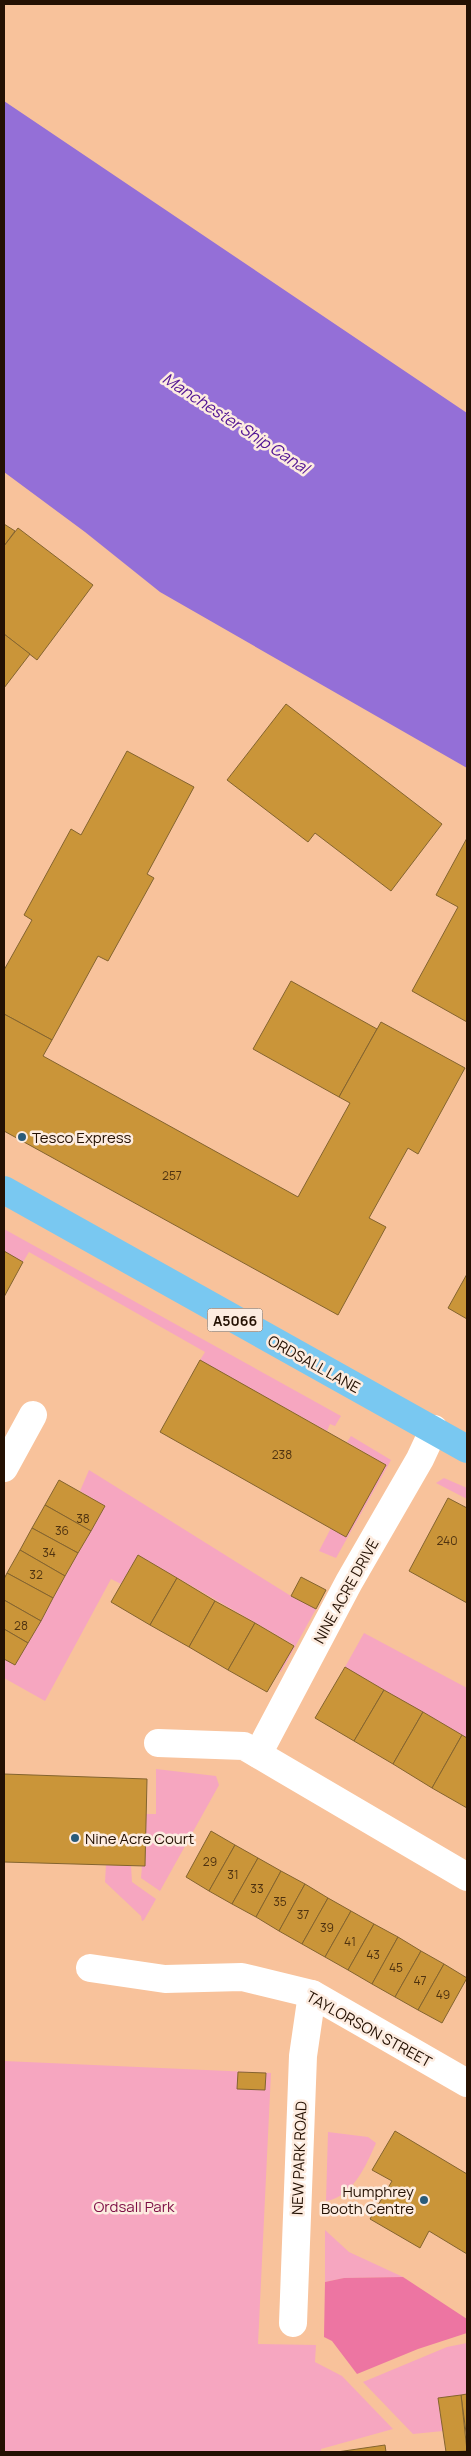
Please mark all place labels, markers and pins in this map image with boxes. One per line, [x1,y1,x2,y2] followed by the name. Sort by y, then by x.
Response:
[32,1127,132,1148] place label: Tesco Express
[16,1131,28,1143] marker: Tesco Express
[85,1828,194,1849] place label: Nine Acre Court
[69,1832,81,1844] marker: Nine Acre Court
[321,2181,414,2219] place label: Humphrey Booth Centre
[418,2194,430,2206] marker: Humphrey Booth Centre

